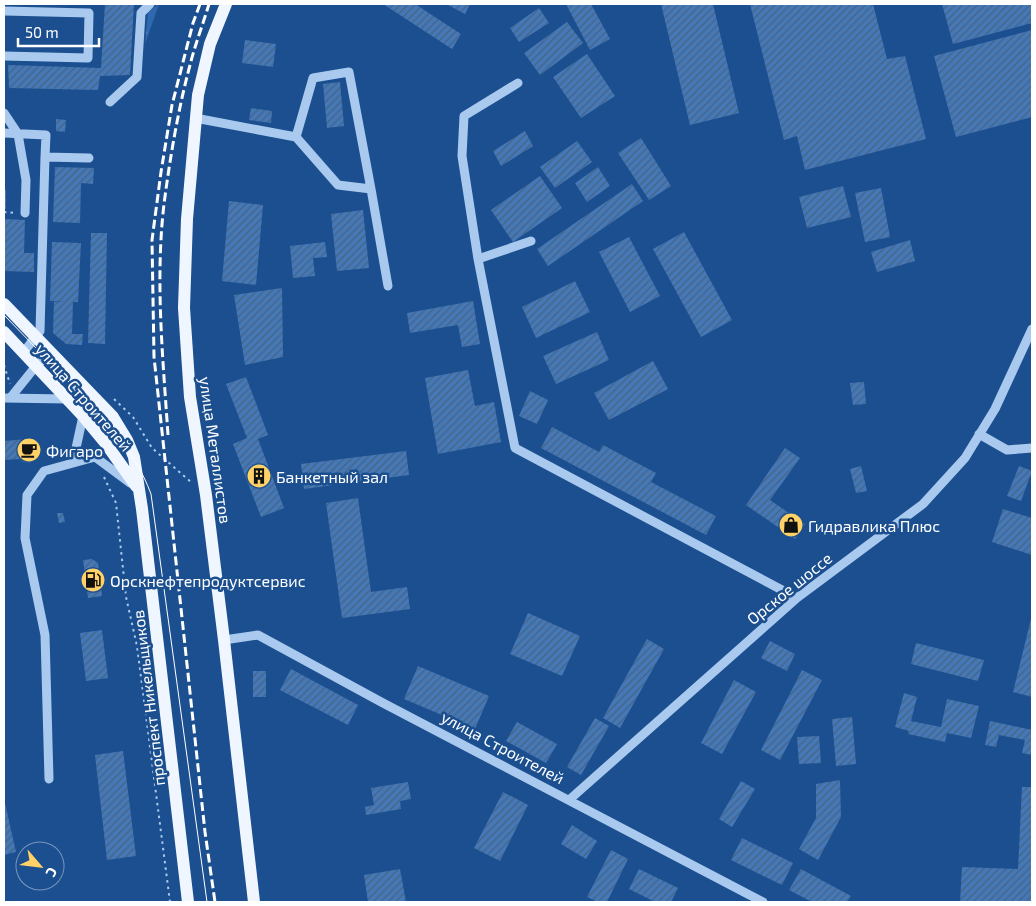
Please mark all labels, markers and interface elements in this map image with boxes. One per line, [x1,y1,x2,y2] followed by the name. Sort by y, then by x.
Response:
[18,15,99,47] scale bar
[25,23,59,41] text: 50 m
[31,339,136,455] street label: улица Строителей
[195,375,236,525] street label: улица Металлистов
[16,437,42,463] cafe icon: Фигаро
[46,441,103,460] place label: Фигаро
[246,463,272,489] building icon: Банкетный зал
[276,467,388,486] place label: Банкетный зал
[778,512,804,538] shop icon: Гидравлика Плюс
[808,516,940,535] place label: Гидравлика Плюс
[743,548,835,628] street label: Орское шоссе
[80,567,106,593] fuel station icon: Орскнефтепродуктсервис
[110,571,306,591] place label: Орскнефтепродуктсервис
[128,609,168,787] street label: проспект Никельщиков
[438,707,568,788] street label: улица Строителей
[15,841,65,891] north arrow
[42,865,61,880] text: С

